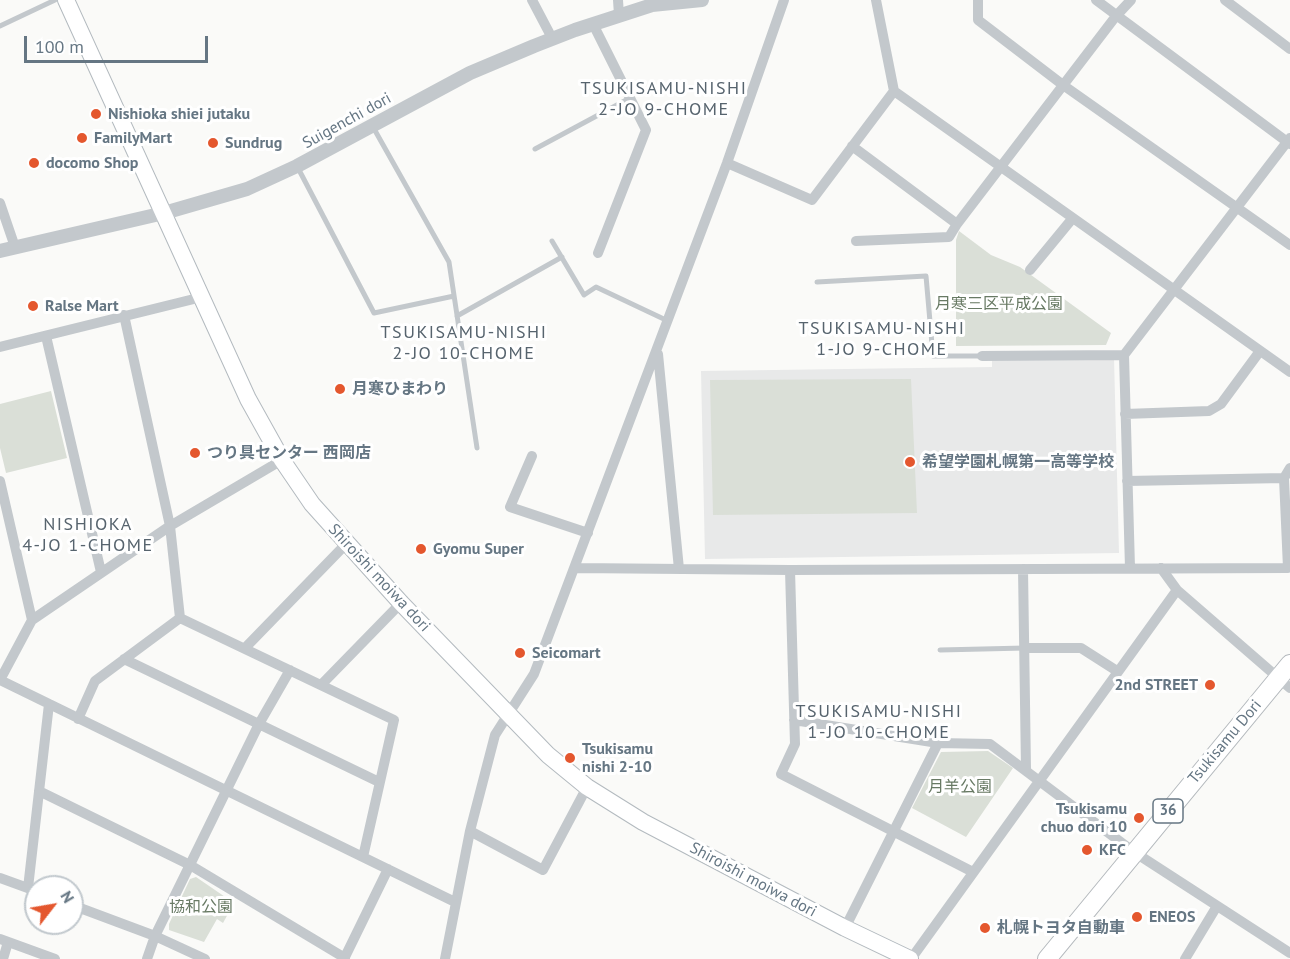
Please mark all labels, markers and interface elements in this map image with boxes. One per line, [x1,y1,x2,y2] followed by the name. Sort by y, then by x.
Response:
[27,24,212,62] scale bar
[35,35,84,58] text: 100 m
[581,78,747,121] district label: TSUKISAMU-NISHI 2-JO 9-CHOME
[299,89,395,153] street label: Suigenchi dori
[108,104,250,124] place label: Nishioka shiei jutaku
[89,107,103,121] marker: Nishioka shiei jutaku
[94,128,172,148] place label: FamilyMart
[75,131,89,145] marker: FamilyMart
[225,133,282,153] place label: Sundrug
[206,136,220,150] marker: Sundrug
[46,153,138,173] place label: docomo Shop
[27,156,41,170] marker: docomo Shop
[935,294,1063,314] park label: 月寒三区平成公園
[45,296,119,316] place label: Ralse Mart
[26,299,40,313] marker: Ralse Mart
[799,318,965,360] district label: TSUKISAMU-NISHI 1-JO 9-CHOME
[381,322,547,364] district label: TSUKISAMU-NISHI 2-JO 10-CHOME
[352,379,448,399] place label: 月寒ひまわり
[333,382,347,396] marker: 月寒ひまわり
[207,443,371,463] place label: つり具センター 西岡店
[188,446,202,460] marker: つり具センター 西岡店
[922,452,1114,472] place label: 希望学園札幌第一高等学校
[903,455,917,469] marker: 希望学園札幌第一高等学校
[22,514,154,556] district label: NISHIOKA 4-JO 1-CHOME
[324,520,434,636] street label: Shiroishi moiwa dori
[433,539,524,559] place label: Gyomu Super
[414,542,428,556] marker: Gyomu Super
[532,643,601,663] place label: Seicomart
[513,646,527,660] marker: Seicomart
[1115,675,1198,695] place label: 2nd STREET
[1203,678,1217,692] marker: 2nd STREET
[1184,696,1266,788] street label: Tsukisamu Dori
[796,701,962,744] district label: TSUKISAMU-NISHI 1-JO 10-CHOME
[582,739,653,777] place label: Tsukisamu nishi 2-10
[563,751,577,765] marker: Tsukisamu nishi 2-10
[928,777,992,797] park label: 月羊公園
[1041,799,1127,837] place label: Tsukisamu chuo dori 10
[1153,799,1183,823] road number: 36
[1132,811,1146,825] marker: Tsukisamu chuo dori 10
[686,839,820,921] street label: Shiroishi moiwa dori
[1099,840,1126,860] place label: KFC
[1080,843,1094,857] marker: KFC
[24,875,84,935] north arrow
[56,887,79,906] text: N
[169,897,233,917] park label: 協和公園
[1149,907,1195,927] place label: ENEOS
[1130,910,1144,924] marker: ENEOS
[997,918,1125,938] place label: 札幌トヨタ自動車
[978,921,992,935] marker: 札幌トヨタ自動車

